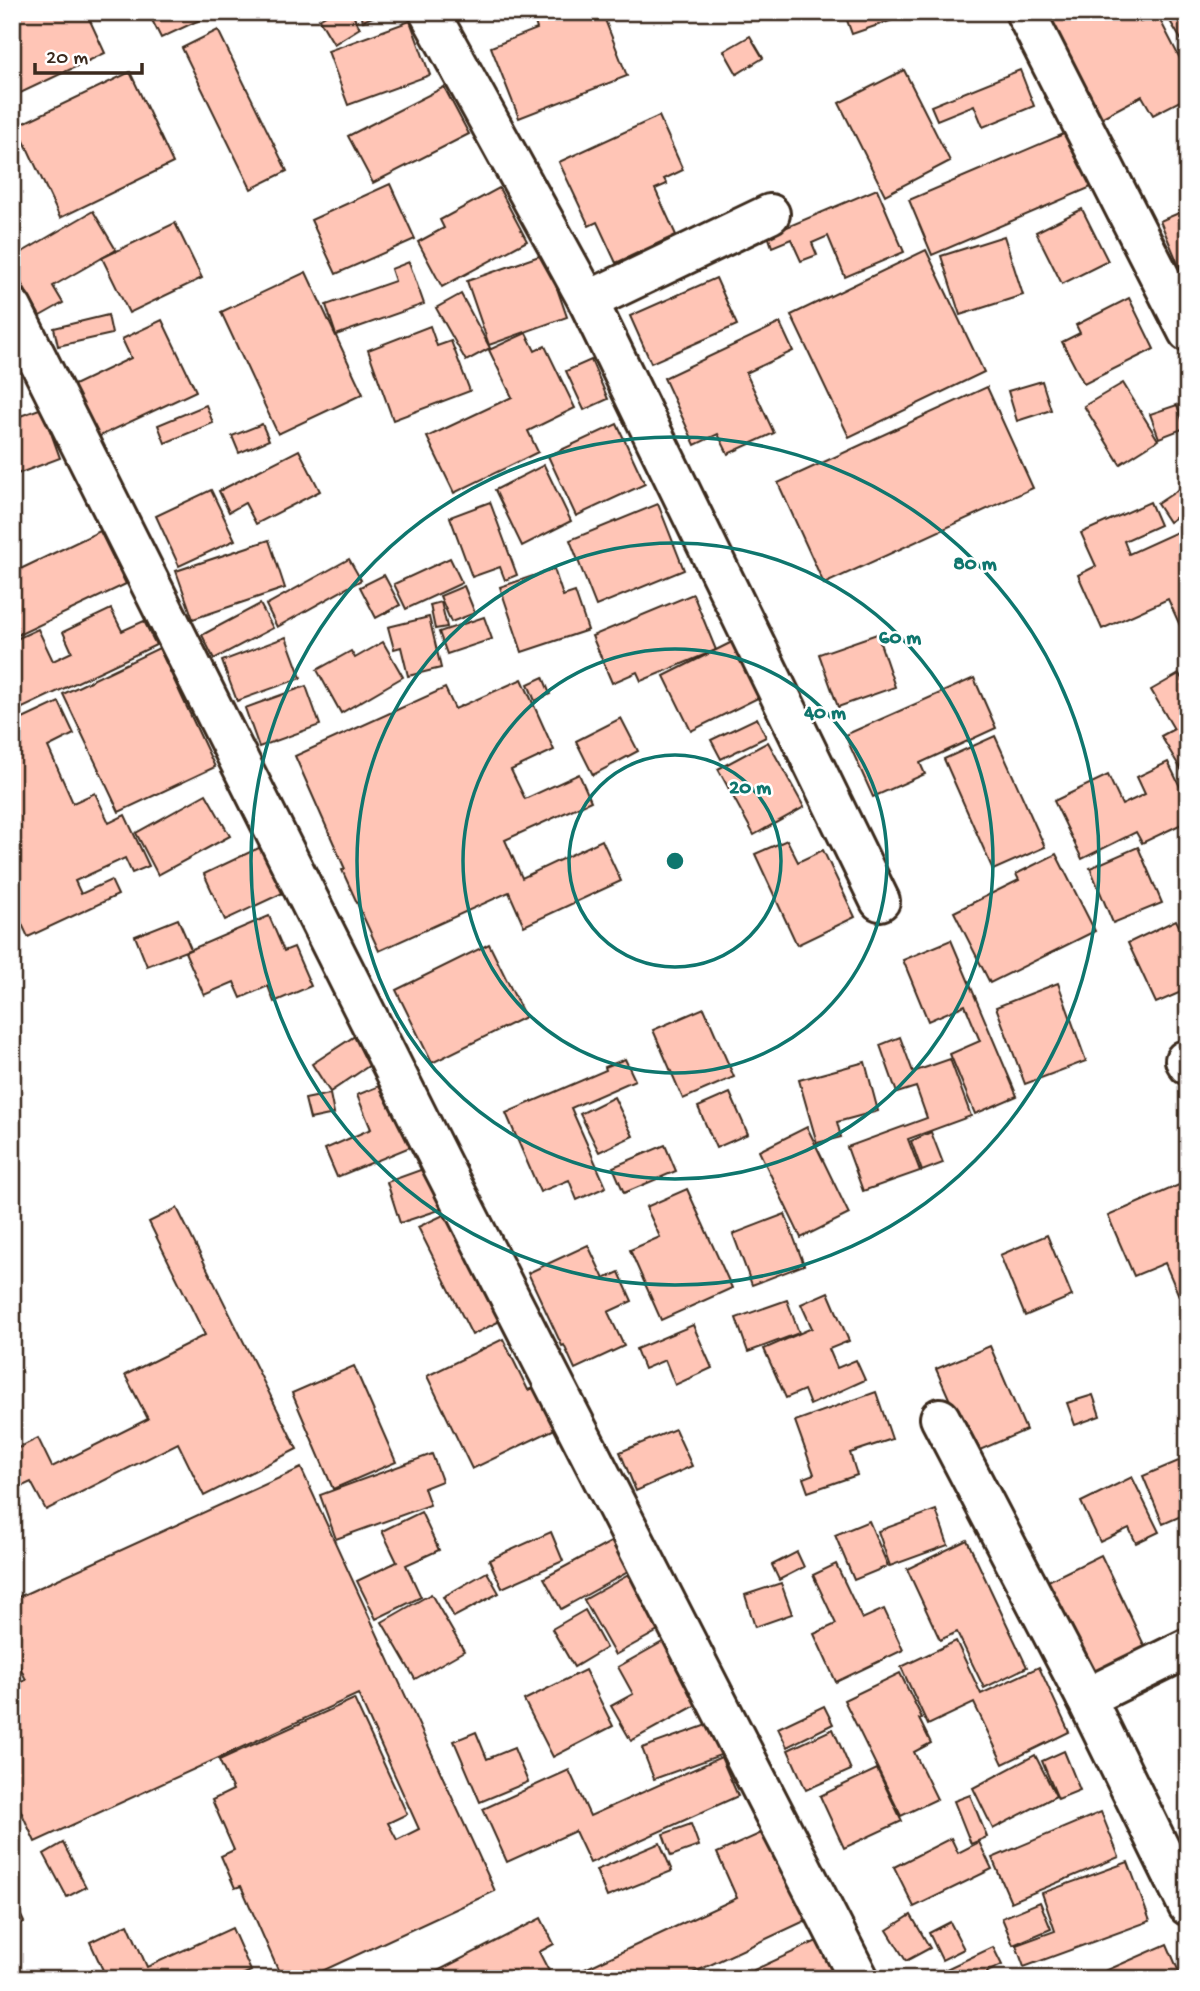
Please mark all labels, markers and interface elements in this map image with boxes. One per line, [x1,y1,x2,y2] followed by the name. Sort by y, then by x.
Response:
[35,32,142,76] scale bar
[46,47,88,72] text: 20 m
[953,553,997,578] text: 80 m
[879,627,921,652] text: 60 m
[803,702,846,727] text: 40 m
[729,777,771,802] text: 20 m
[663,849,687,873] centre of rings

